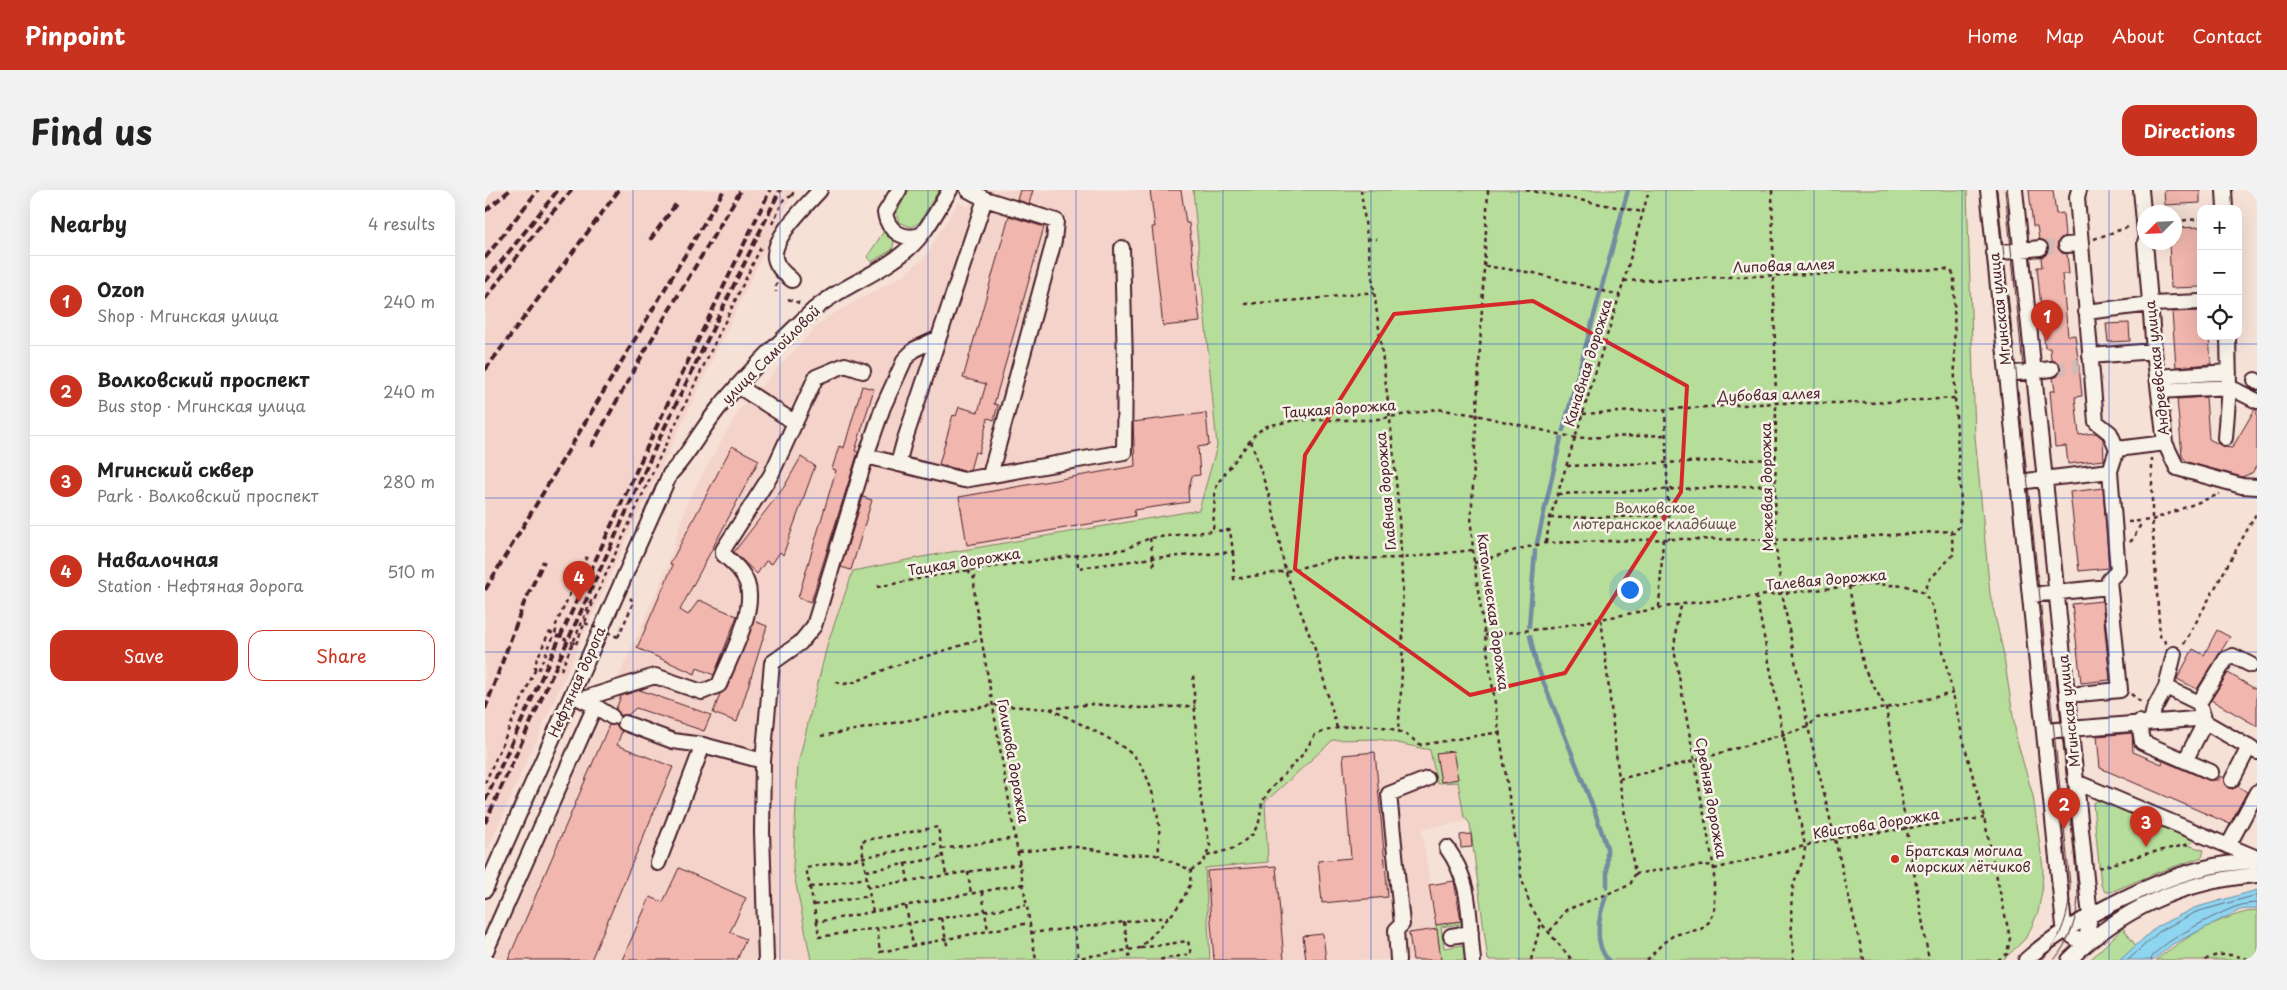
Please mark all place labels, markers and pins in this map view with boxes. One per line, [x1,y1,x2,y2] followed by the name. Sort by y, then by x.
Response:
[2031,300,2063,341] pin: 1
[563,561,595,602] pin: 4
[2048,788,2080,829] pin: 2
[2130,806,2162,847] pin: 3
[1905,840,2030,877] place label: Братская могила морских лётчиков
[1889,853,1901,865] marker: Братская могила морских лётчиков

